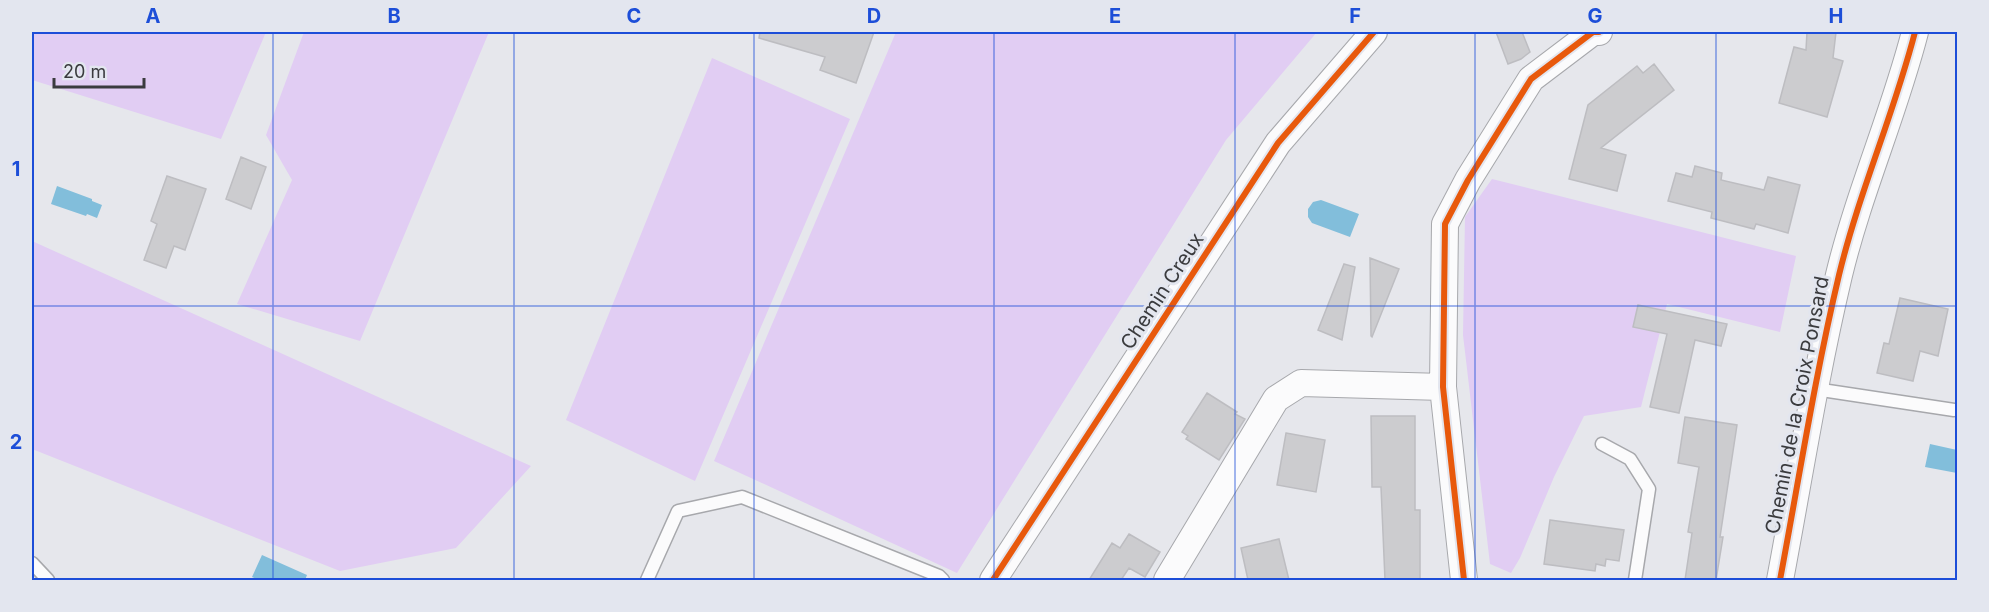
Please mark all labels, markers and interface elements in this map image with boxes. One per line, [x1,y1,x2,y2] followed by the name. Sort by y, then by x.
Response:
[146,4,161,28] text: A
[387,4,401,28] text: B
[627,4,641,28] text: C
[867,4,881,28] text: D
[1109,4,1121,28] text: E
[1349,4,1361,28] text: F
[1587,4,1603,28] text: G
[1829,4,1843,28] text: H
[54,51,144,89] scale bar
[63,61,106,82] text: 20 m
[12,157,20,181] text: 1
[1115,228,1209,354] street label: Chemin Creux
[1760,274,1834,536] street label: Chemin de la Croix Ponsard
[10,430,22,454] text: 2

